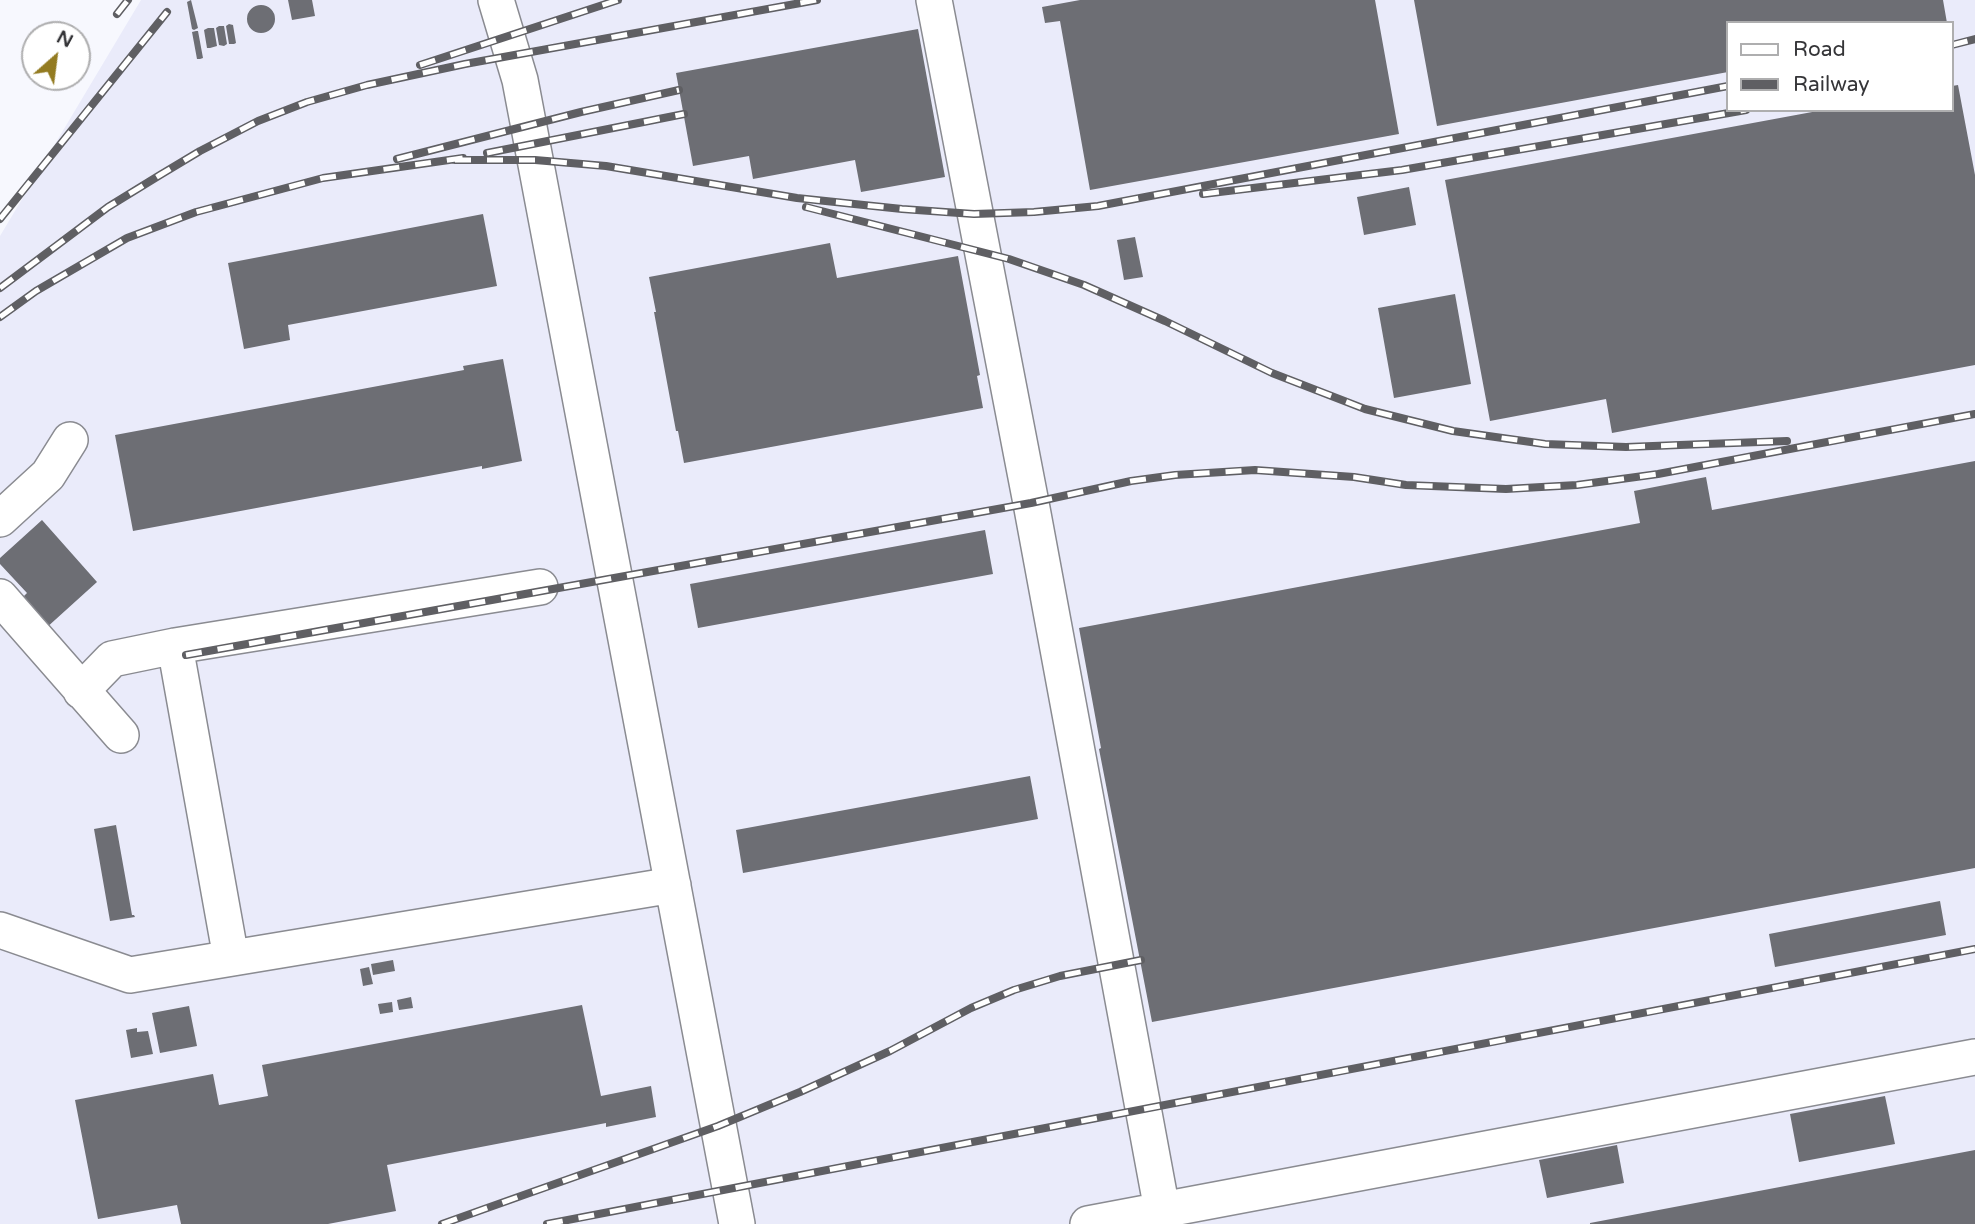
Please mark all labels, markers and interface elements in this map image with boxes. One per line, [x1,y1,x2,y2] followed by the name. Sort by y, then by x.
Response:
[21,21,91,91] north arrow
[1727,21,1954,112] legend
[53,26,77,53] text: N
[1793,37,1846,62] text: Road
[1793,72,1870,97] text: Railway

